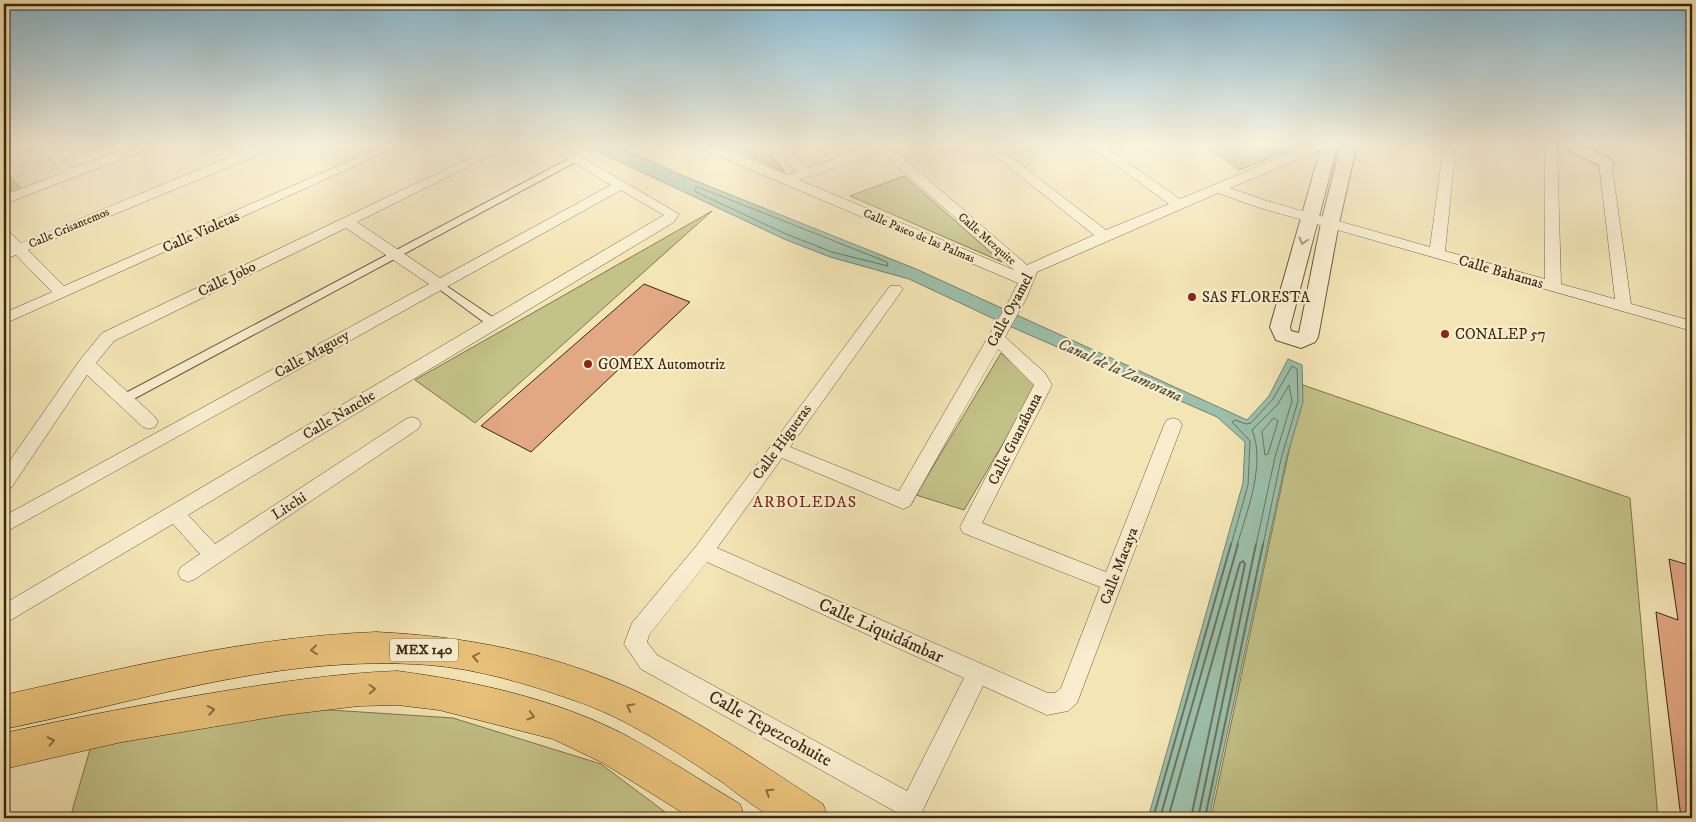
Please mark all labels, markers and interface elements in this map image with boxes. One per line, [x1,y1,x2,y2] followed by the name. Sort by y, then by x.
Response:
[26,204,112,252] street label: Calle Crisantemos
[861,206,977,266] street label: Calle Paseo de las Palmas
[160,207,242,257] street label: Calle Violetas
[955,210,1019,268] street label: Calle Mezquite
[1298,237,1309,246] one-way arrow
[1456,251,1546,293] street label: Calle Bahamas
[195,257,259,301] street label: Calle Jobo
[983,269,1038,350] street label: Calle Oyamel
[1202,288,1310,307] place label: SAS FLORESTA
[1186,291,1198,303] marker: SAS FLORESTA
[271,325,354,382] street label: Calle Maguey
[1455,325,1546,344] place label: CONALEP 57
[1439,328,1451,340] marker: CONALEP 57
[1055,334,1185,406] water label: Canal de la Zamorana
[598,355,726,374] place label: GOMEX Automotriz
[582,358,594,370] marker: GOMEX Automotriz
[299,386,379,444] street label: Calle Nanche
[984,389,1047,488] street label: Calle Guanábana
[748,400,816,484] street label: Calle Higueras
[268,488,310,524] street label: Litchi
[753,492,857,512] district label: ARBOLEDAS
[1096,524,1143,607] street label: Calle Macaya
[815,594,947,669] street label: Calle Liquidámbar
[390,638,458,662] road number: MEX 140
[310,644,318,655] one-way arrow
[472,652,480,663] one-way arrow
[368,683,376,694] one-way arrow
[705,686,835,772] street label: Calle Tepezcohuite
[626,703,635,713] one-way arrow
[207,705,215,715] one-way arrow
[527,710,536,721] one-way arrow
[47,736,56,746] one-way arrow
[765,788,774,798] one-way arrow

